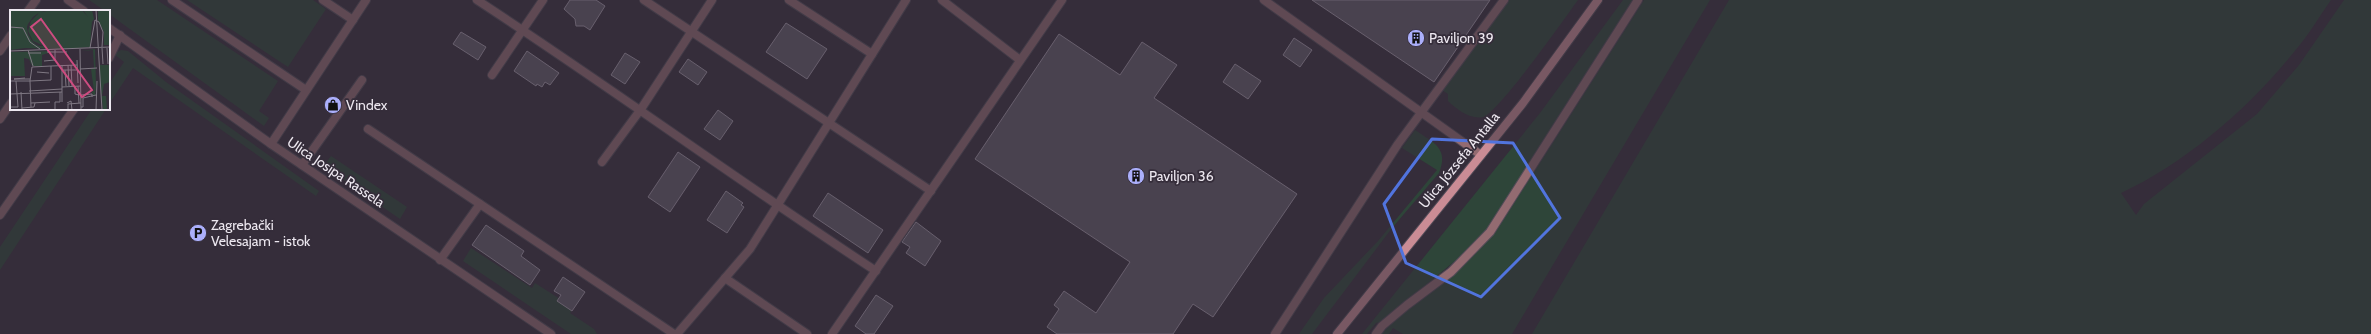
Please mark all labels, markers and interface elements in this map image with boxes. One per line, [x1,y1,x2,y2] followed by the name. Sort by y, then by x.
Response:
[10,10,110,110] inset map
[1406,28,1426,48] building icon: Paviljon 39
[1429,29,1494,47] place label: Paviljon 39
[323,95,343,115] shop icon: Vindex
[346,96,388,114] place label: Vindex
[1415,108,1503,212] street label: Ulica Józsefa Antalla
[284,133,388,211] street label: Ulica Josipa Rassela
[1126,166,1146,186] building icon: Paviljon 36
[1149,167,1214,185] place label: Paviljon 36
[211,216,311,250] place label: Zagrebački Velesajam - istok
[188,223,208,243] parking icon: Zagrebački Velesajam - istok

